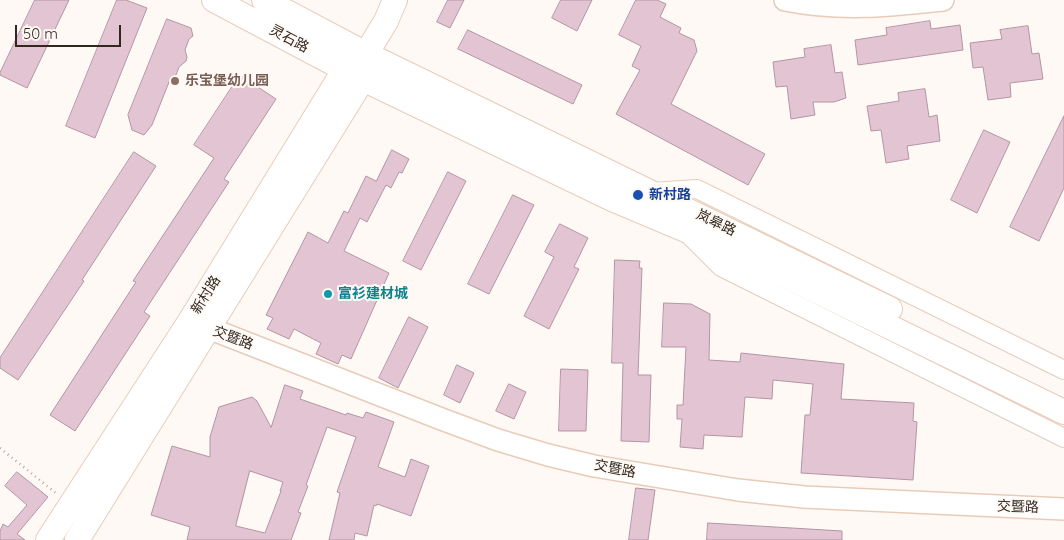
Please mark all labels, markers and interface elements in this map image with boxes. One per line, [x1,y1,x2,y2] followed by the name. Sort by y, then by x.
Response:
[18,15,124,47] scale bar
[267,22,311,56] street label: 灵石路
[23,24,58,43] text: 50 m
[185,73,269,89] place label: 乐宝堡幼儿园
[169,75,181,87] marker: 乐宝堡幼儿园
[649,187,691,203] place label: 新村路
[631,188,645,202] marker: 新村路
[693,206,739,240] street label: 岚皋路
[188,273,224,317] street label: 新村路
[338,286,408,302] place label: 富衫建材城
[322,288,334,300] marker: 富衫建材城
[210,323,256,353] street label: 交暨路
[593,457,637,481] street label: 交暨路
[997,498,1039,516] street label: 交暨路

